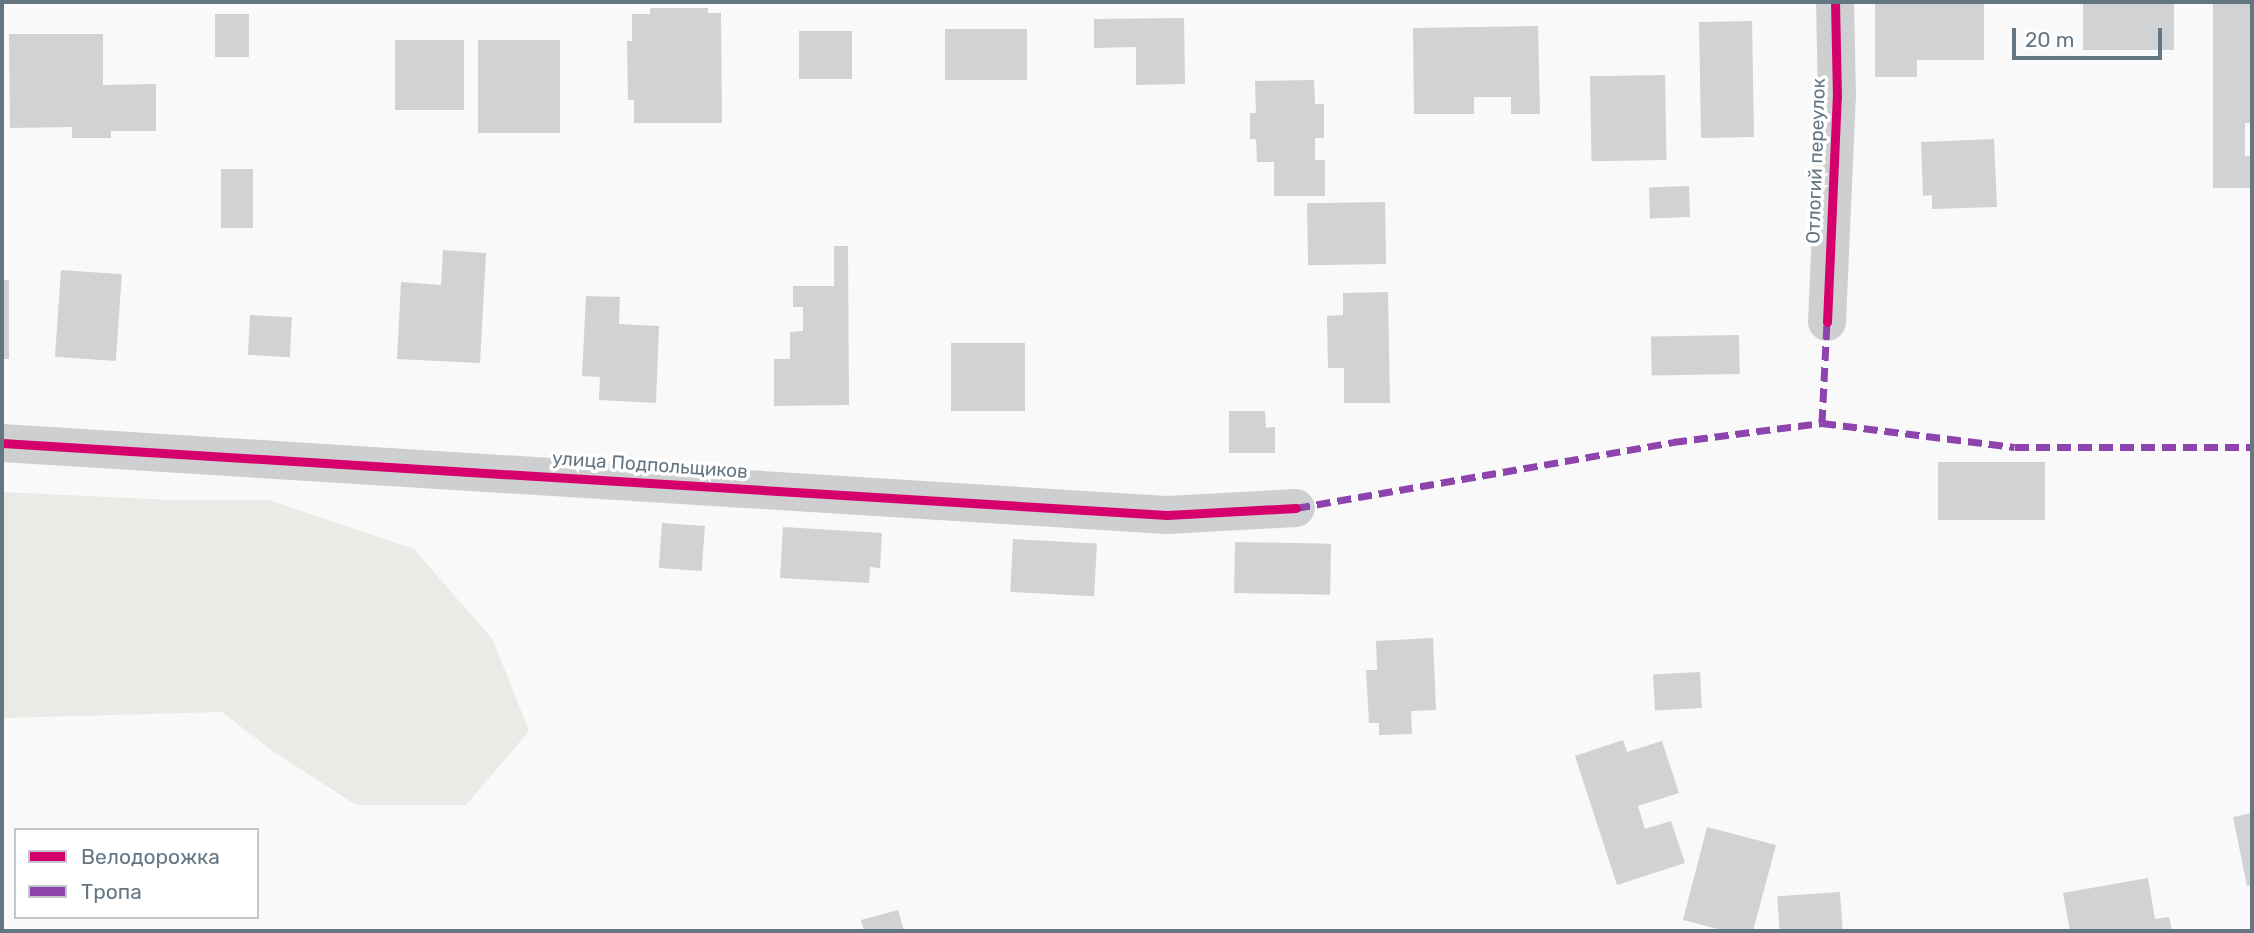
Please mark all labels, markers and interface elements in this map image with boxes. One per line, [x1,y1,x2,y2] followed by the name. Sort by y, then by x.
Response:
[2016,14,2166,58] scale bar
[2025,27,2074,52] text: 20 m
[1802,78,1830,244] street label: Отлогий переулок
[551,447,749,483] street label: улица Подпольщиков
[14,828,259,919] legend
[81,844,220,869] text: Велодорожка
[81,879,142,904] text: Тропа

